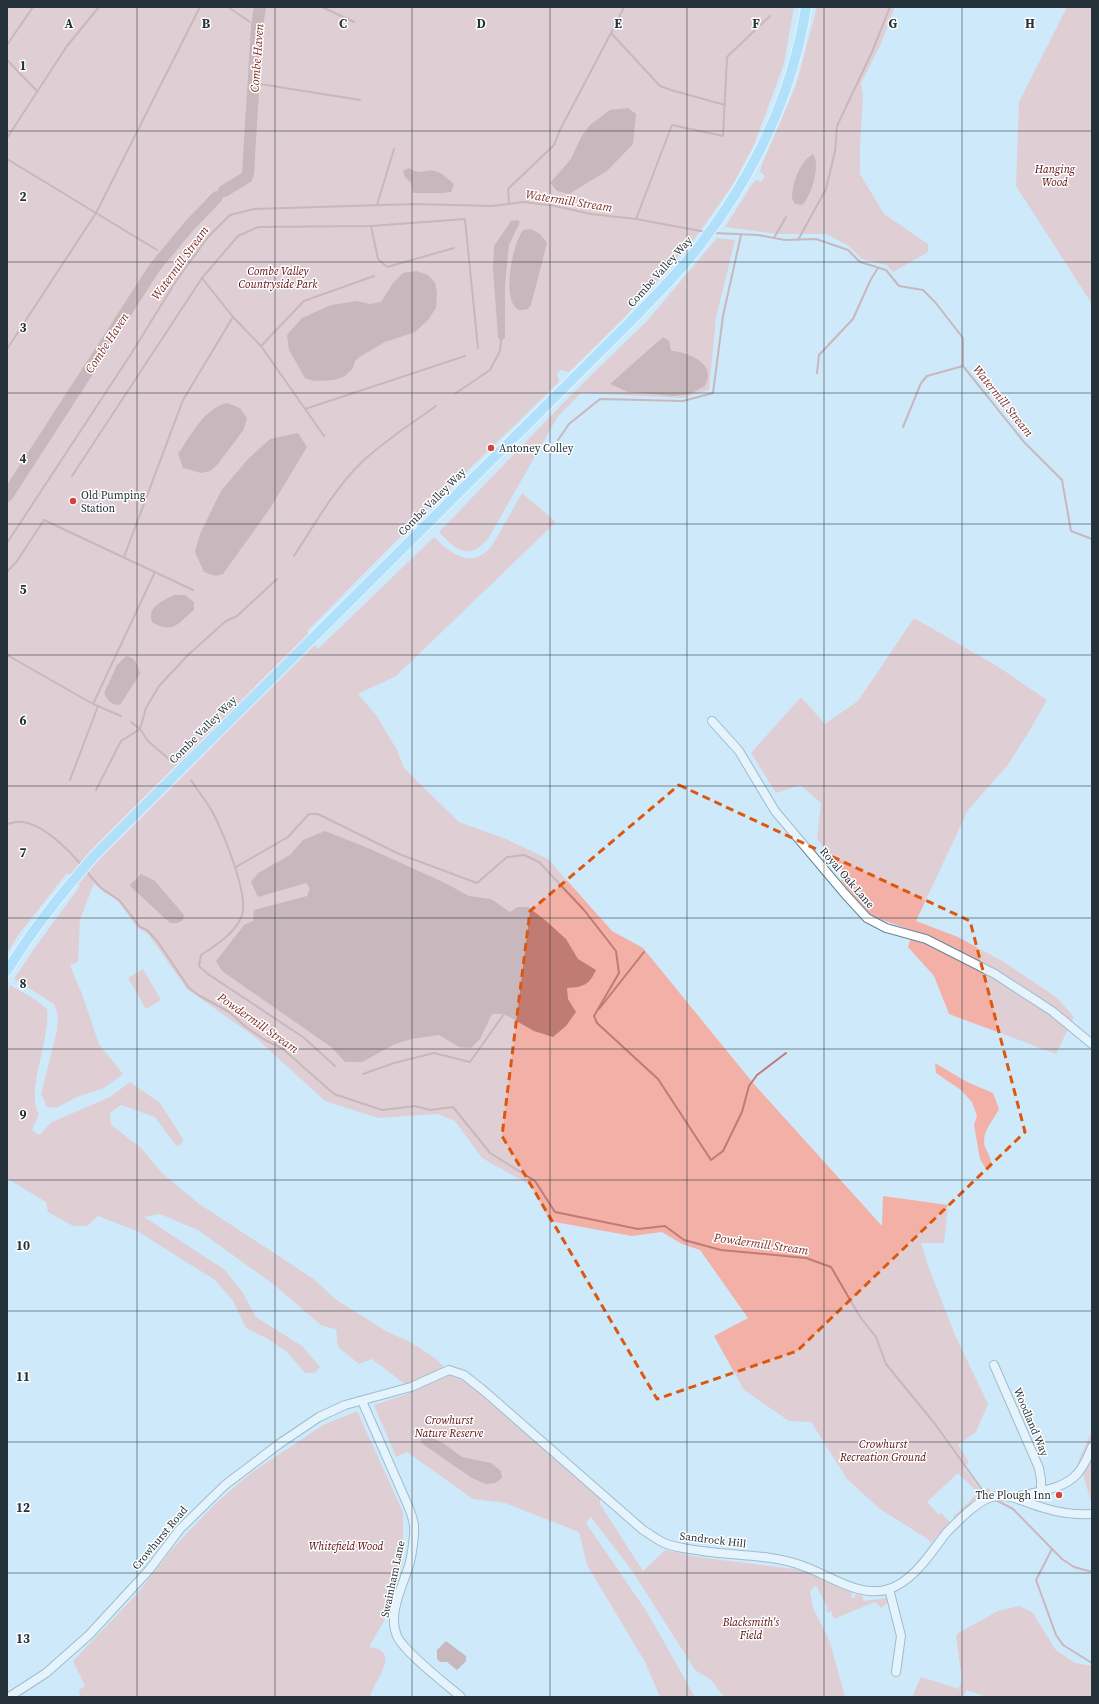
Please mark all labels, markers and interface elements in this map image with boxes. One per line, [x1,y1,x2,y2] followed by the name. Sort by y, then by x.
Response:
[65,15,74,32] text: A
[202,15,211,32] text: B
[339,15,347,32] text: C
[476,15,486,32] text: D
[614,15,622,32] text: E
[752,15,760,32] text: F
[889,15,898,32] text: G
[1025,15,1035,32] text: H
[247,23,267,93] water label: Combe Haven
[19,57,27,74] text: 1
[1034,162,1076,190] park label: Hanging Wood
[524,186,614,216] water label: Watermill Stream
[19,188,27,205] text: 2
[148,223,212,303] water label: Watermill Stream
[624,233,696,310] street label: Combe Valley Way
[239,264,318,292] park label: Combe Valley Countryside Park
[82,310,133,376] water label: Combe Haven
[19,319,27,336] text: 3
[969,362,1037,440] water label: Watermill Stream
[499,441,574,456] place label: Antoney Colley
[486,443,496,453] marker: Antoney Colley
[19,450,27,467] text: 4
[395,465,469,539] street label: Combe Valley Way
[81,488,146,516] place label: Old Pumping Station
[68,496,78,506] marker: Old Pumping Station
[19,581,27,598] text: 5
[166,693,240,767] street label: Combe Valley Way
[19,712,27,729] text: 6
[19,844,27,861] text: 7
[816,844,878,912] street label: Royal Oak Lane
[19,975,27,992] text: 8
[214,989,302,1057] water label: Powdermill Stream
[19,1106,27,1123] text: 9
[712,1229,809,1259] water label: Powdermill Stream
[16,1237,30,1254] text: 10
[16,1368,30,1385] text: 11
[1010,1386,1052,1459] street label: Woodland Way
[414,1413,484,1441] park label: Crowhurst Nature Reserve
[839,1437,926,1465] park label: Crowhurst Recreation Ground
[975,1488,1051,1503] place label: The Plough Inn
[1054,1490,1064,1500] marker: The Plough Inn
[16,1499,30,1516] text: 12
[129,1502,192,1573] street label: Crowhurst Road
[679,1528,747,1552] street label: Sandrock Hill
[309,1539,384,1554] park label: Whitefield Wood
[378,1539,409,1619] street label: Swainham Lane
[722,1615,779,1643] park label: Blacksmith's Field
[16,1630,30,1647] text: 13

